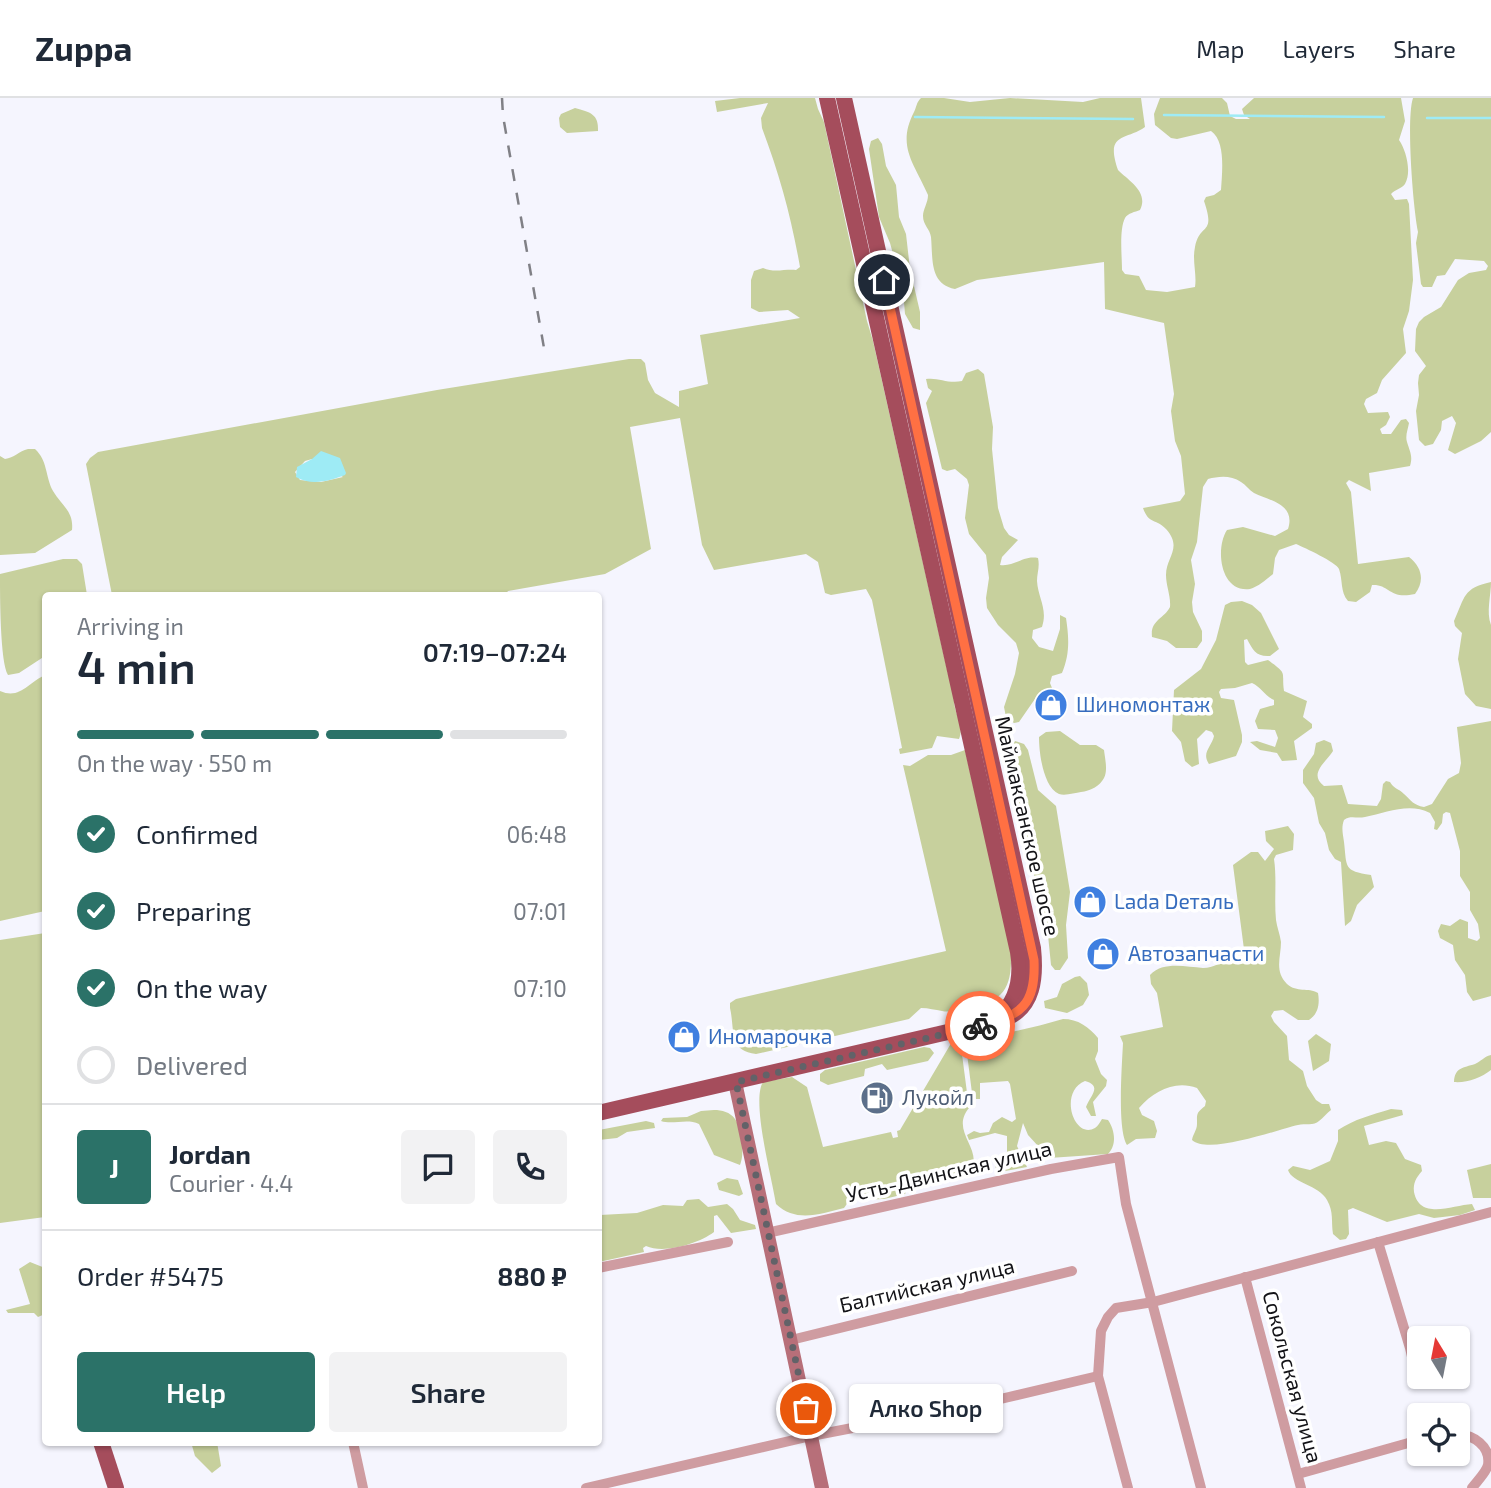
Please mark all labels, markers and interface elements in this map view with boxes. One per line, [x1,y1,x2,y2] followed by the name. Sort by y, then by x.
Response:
[35,28,132,68] text: Zuppa
[1196,34,1244,63] text: Map
[1282,34,1355,63] text: Layers
[1393,34,1456,63] text: Share
[854,250,914,310] pin
[865,261,903,299] icon: home
[77,612,184,640] text: Arriving in
[423,636,567,667] text: 07:19–07:24
[77,638,196,693] text: 4 min
[1032,686,1070,724] shop icon: Шиномонтаж
[1076,691,1210,716] place label: Шиномонтаж
[991,713,1066,938] street label: Маймаксанское шоссе
[77,749,272,777] text: On the way · 550 m
[77,815,115,853] icon: check
[136,818,259,849] text: Confirmed
[506,820,567,848] text: 06:48
[1071,883,1109,921] shop icon: Lada Dеталь
[1114,888,1234,913] place label: Lada Dеталь
[77,892,115,930] icon: check
[136,895,251,926] text: Preparing
[513,897,567,925] text: 07:01
[1084,935,1122,973] shop icon: Автозапчасти
[1128,940,1264,965] place label: Автозапчасти
[77,969,115,1007] icon: check
[136,972,267,1003] text: On the way
[513,974,567,1002] text: 07:10
[945,991,1015,1061] courier
[961,1007,999,1045] icon: bike
[665,1018,703,1056] shop icon: Иномарочка
[708,1023,832,1048] place label: Иномарочка
[136,1049,248,1080] text: Delivered
[858,1079,896,1117] fuel station icon: Лукойл
[902,1084,974,1110] place label: Лукойл
[401,1130,475,1204] button: chat
[493,1130,567,1204] button: phone
[843,1135,1054,1207] street label: Усть-Двинская улица
[169,1138,251,1169] text: Jordan
[109,1152,119,1183] text: J
[169,1169,293,1197] text: Courier · 4.4
[837,1252,1017,1318] street label: Балтийская улица
[77,1260,224,1291] text: Order #5475
[497,1260,567,1291] text: 880 ₽
[1257,1288,1328,1466] street label: Сокольская улица
[1407,1326,1470,1390] north arrow
[1407,1326,1470,1466] map controls
[77,1352,315,1432] button: Help
[329,1352,567,1432] button: Share
[776,1379,836,1439] pin
[848,1384,1002,1434] callout: Алко Shop
[787,1390,825,1428] icon: bag
[870,1394,982,1422] text: Алко Shop
[1407,1403,1470,1466] button: locate

